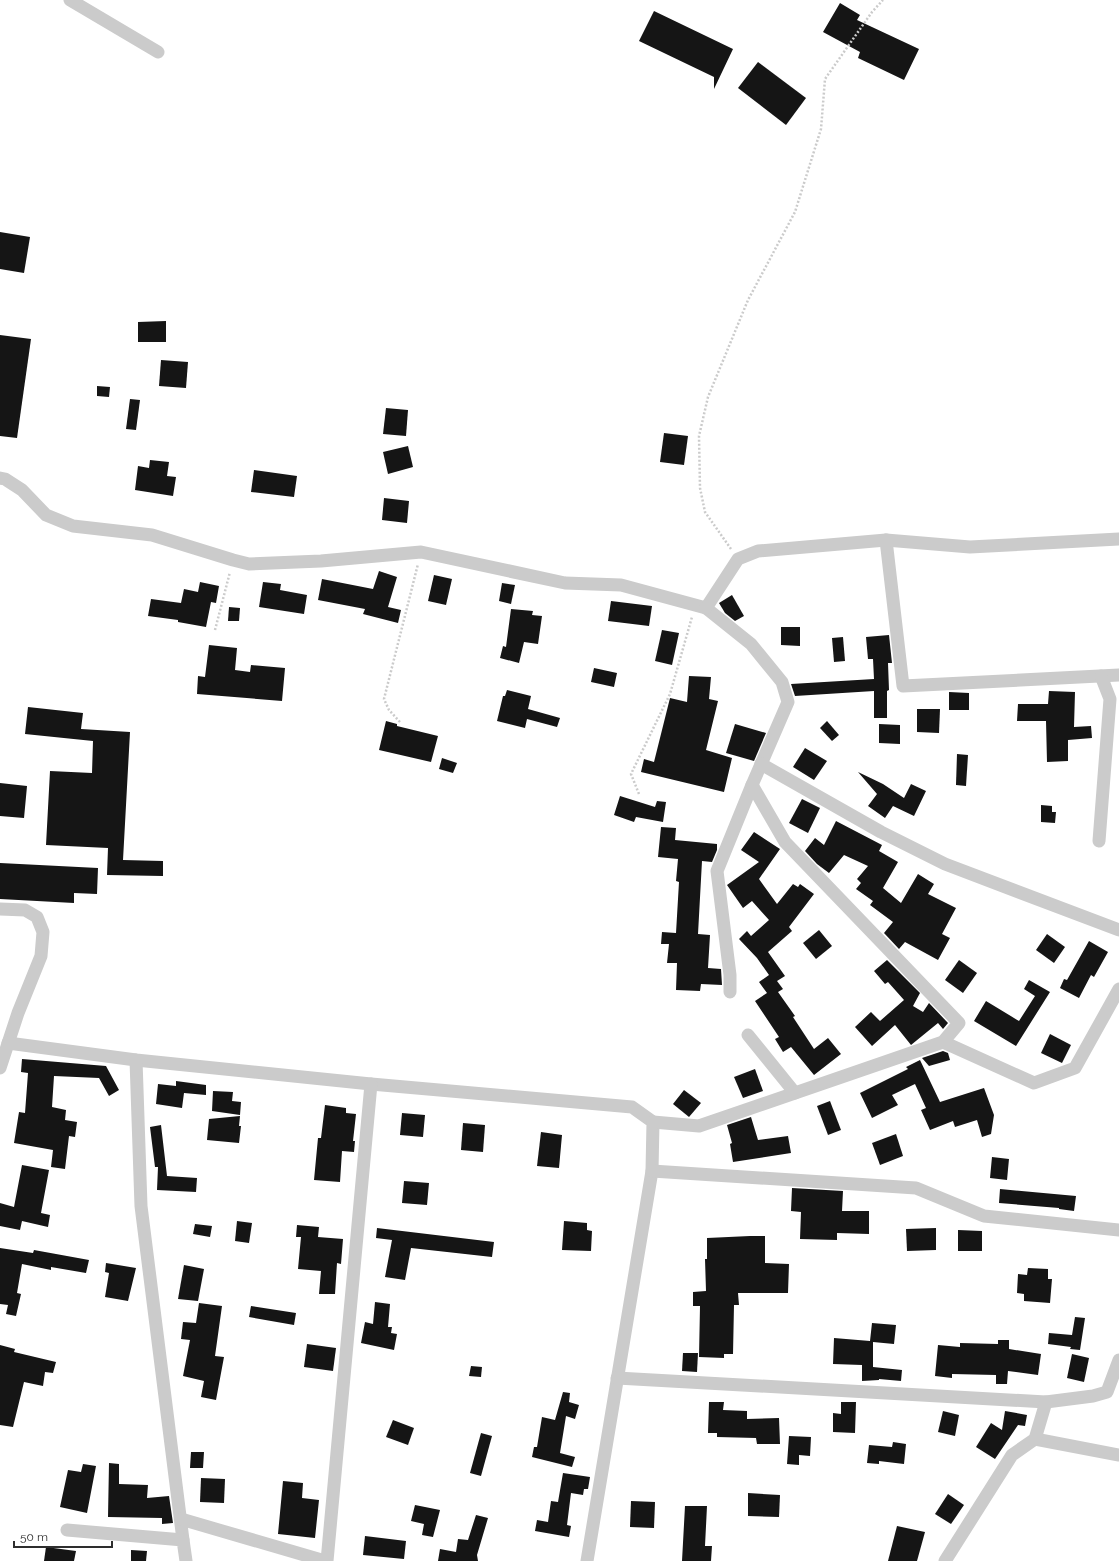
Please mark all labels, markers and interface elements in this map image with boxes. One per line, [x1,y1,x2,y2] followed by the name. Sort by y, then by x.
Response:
[14,1523,112,1549] scale bar
[20,1530,48,1544] text: 50 m

